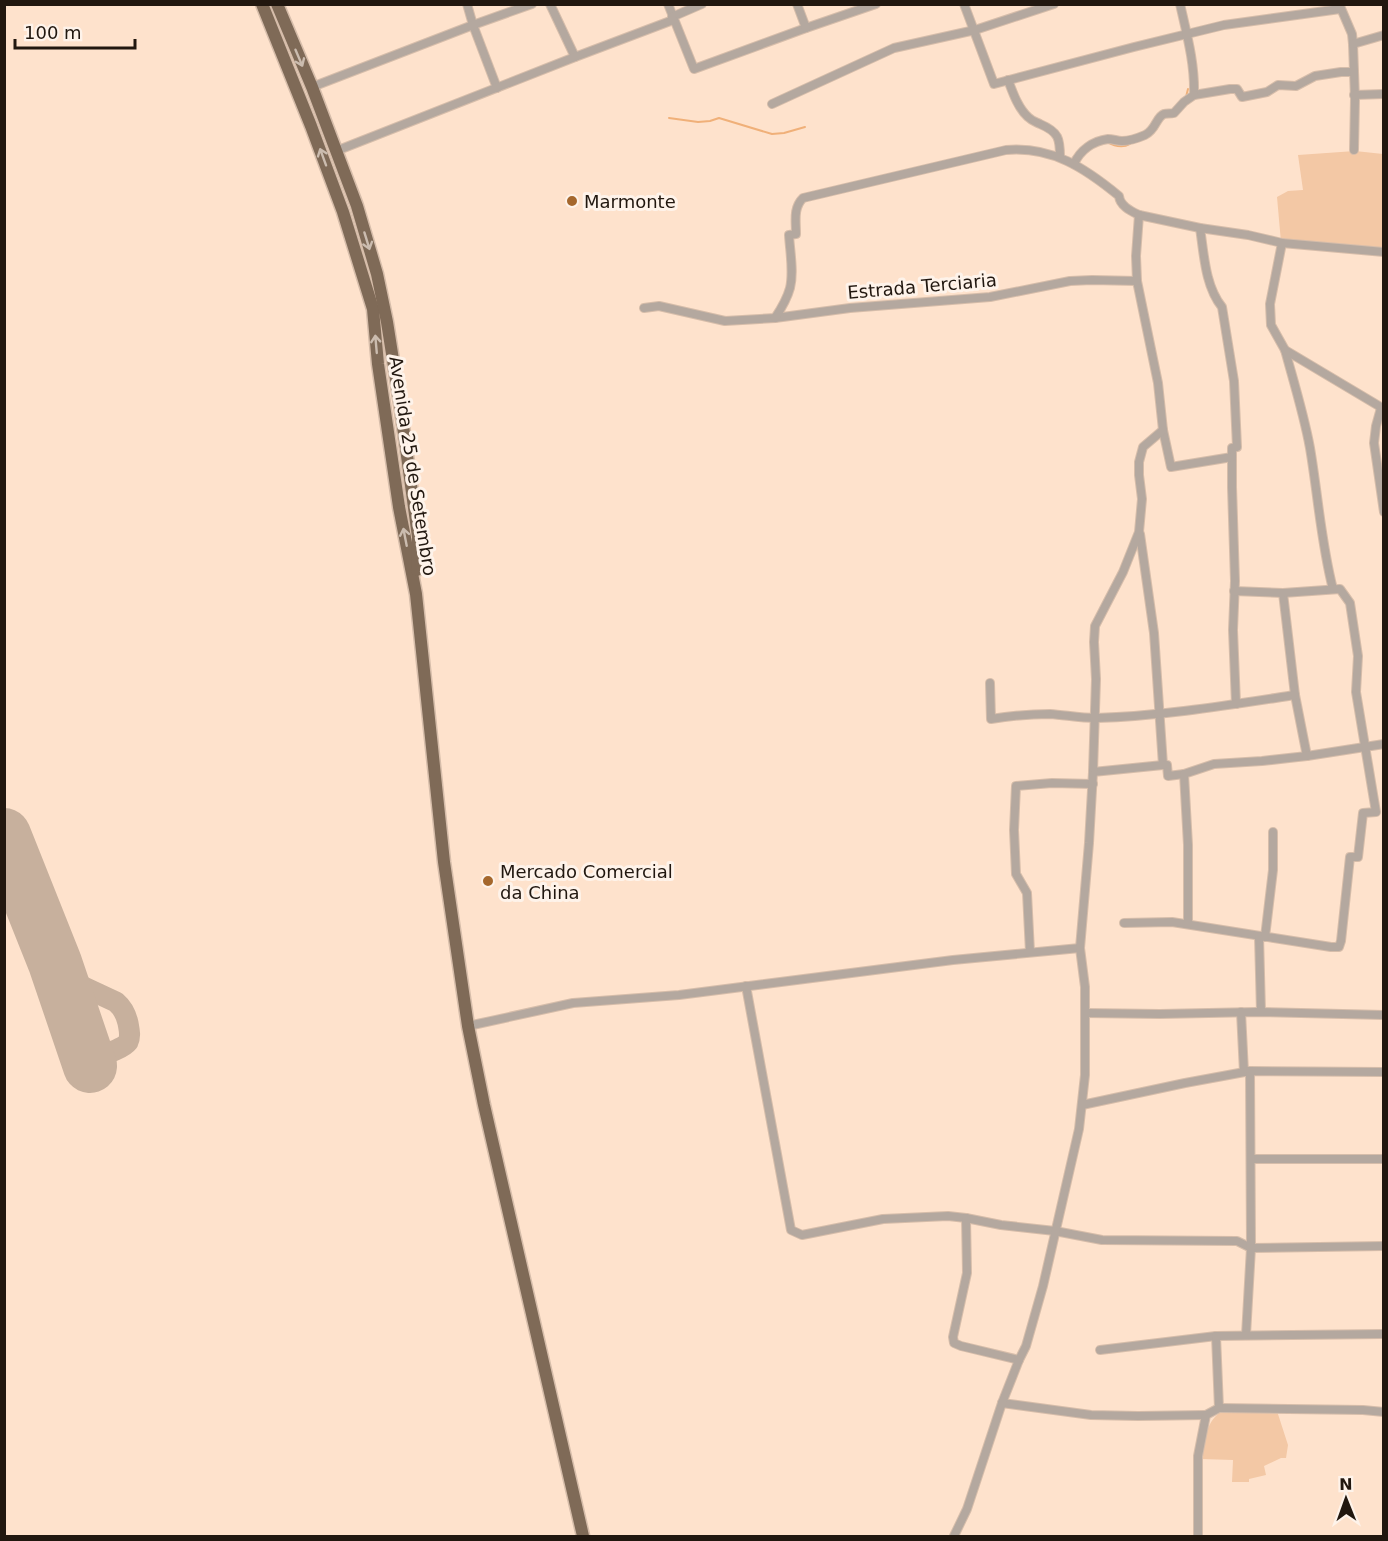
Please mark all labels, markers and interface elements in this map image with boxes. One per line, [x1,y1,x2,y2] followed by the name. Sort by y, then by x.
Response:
[15,12,135,50] scale bar
[24,22,82,43] text: 100 m
[294,49,306,67] one-way arrow
[316,148,327,167] one-way arrow
[584,191,676,212] place label: Marmonte
[565,194,579,208] marker: Marmonte
[362,231,373,250] one-way arrow
[846,269,998,303] street label: Estrada Terciaria
[370,335,381,354] one-way arrow
[385,355,441,577] street label: Avenida 25 de Setembro
[399,527,410,547] one-way arrow
[500,861,673,903] place label: Mercado Comercial da China
[481,874,495,888] marker: Mercado Comercial da China
[1316,1469,1376,1529] north arrow
[1339,1475,1353,1494] text: N

